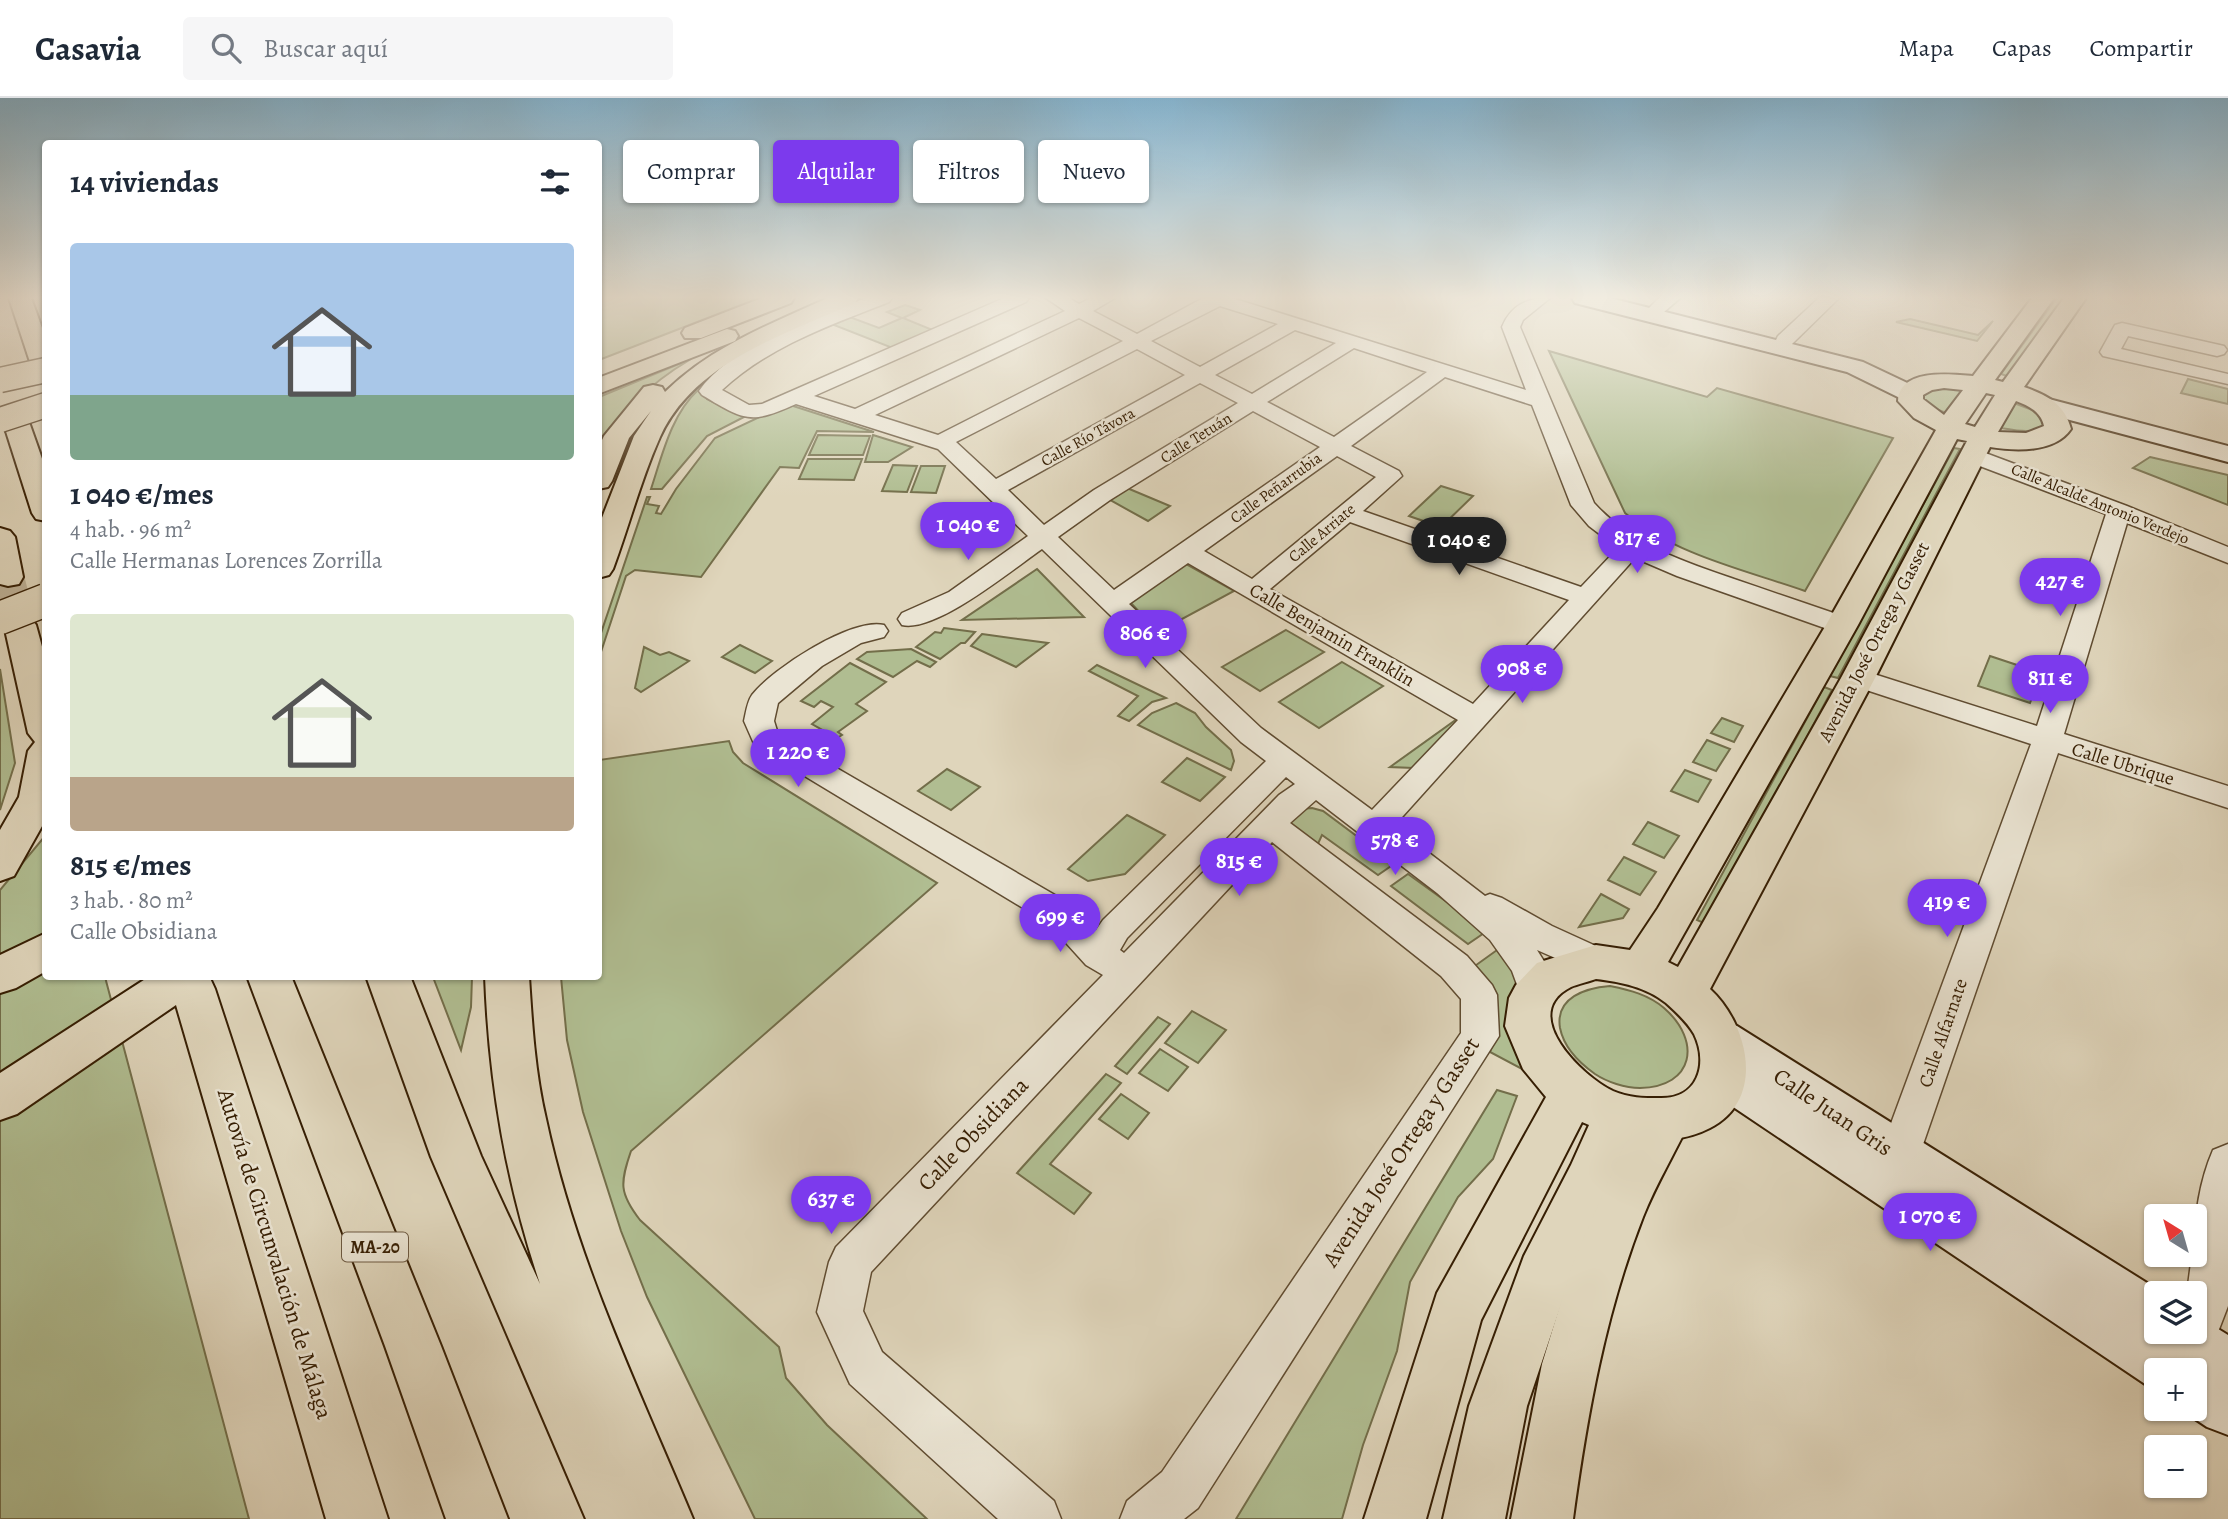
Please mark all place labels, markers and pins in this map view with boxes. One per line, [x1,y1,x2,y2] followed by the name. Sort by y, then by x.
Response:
[903,503,1033,562] pin: 1 040 €
[1588,516,1686,575] pin: 817 €
[1394,518,1524,577] pin: 1 040 €
[2011,559,2109,618] pin: 427 €
[1096,610,1194,670] pin: 806 €
[1473,646,1571,705] pin: 908 €
[2001,656,2099,715] pin: 811 €
[733,730,863,789] pin: 1 220 €
[1346,818,1444,877] pin: 578 €
[1190,838,1288,898] pin: 815 €
[1898,880,1996,939] pin: 419 €
[1011,894,1109,954] pin: 699 €
[782,1176,880,1236] pin: 637 €
[1865,1194,1995,1253] pin: 1 070 €

